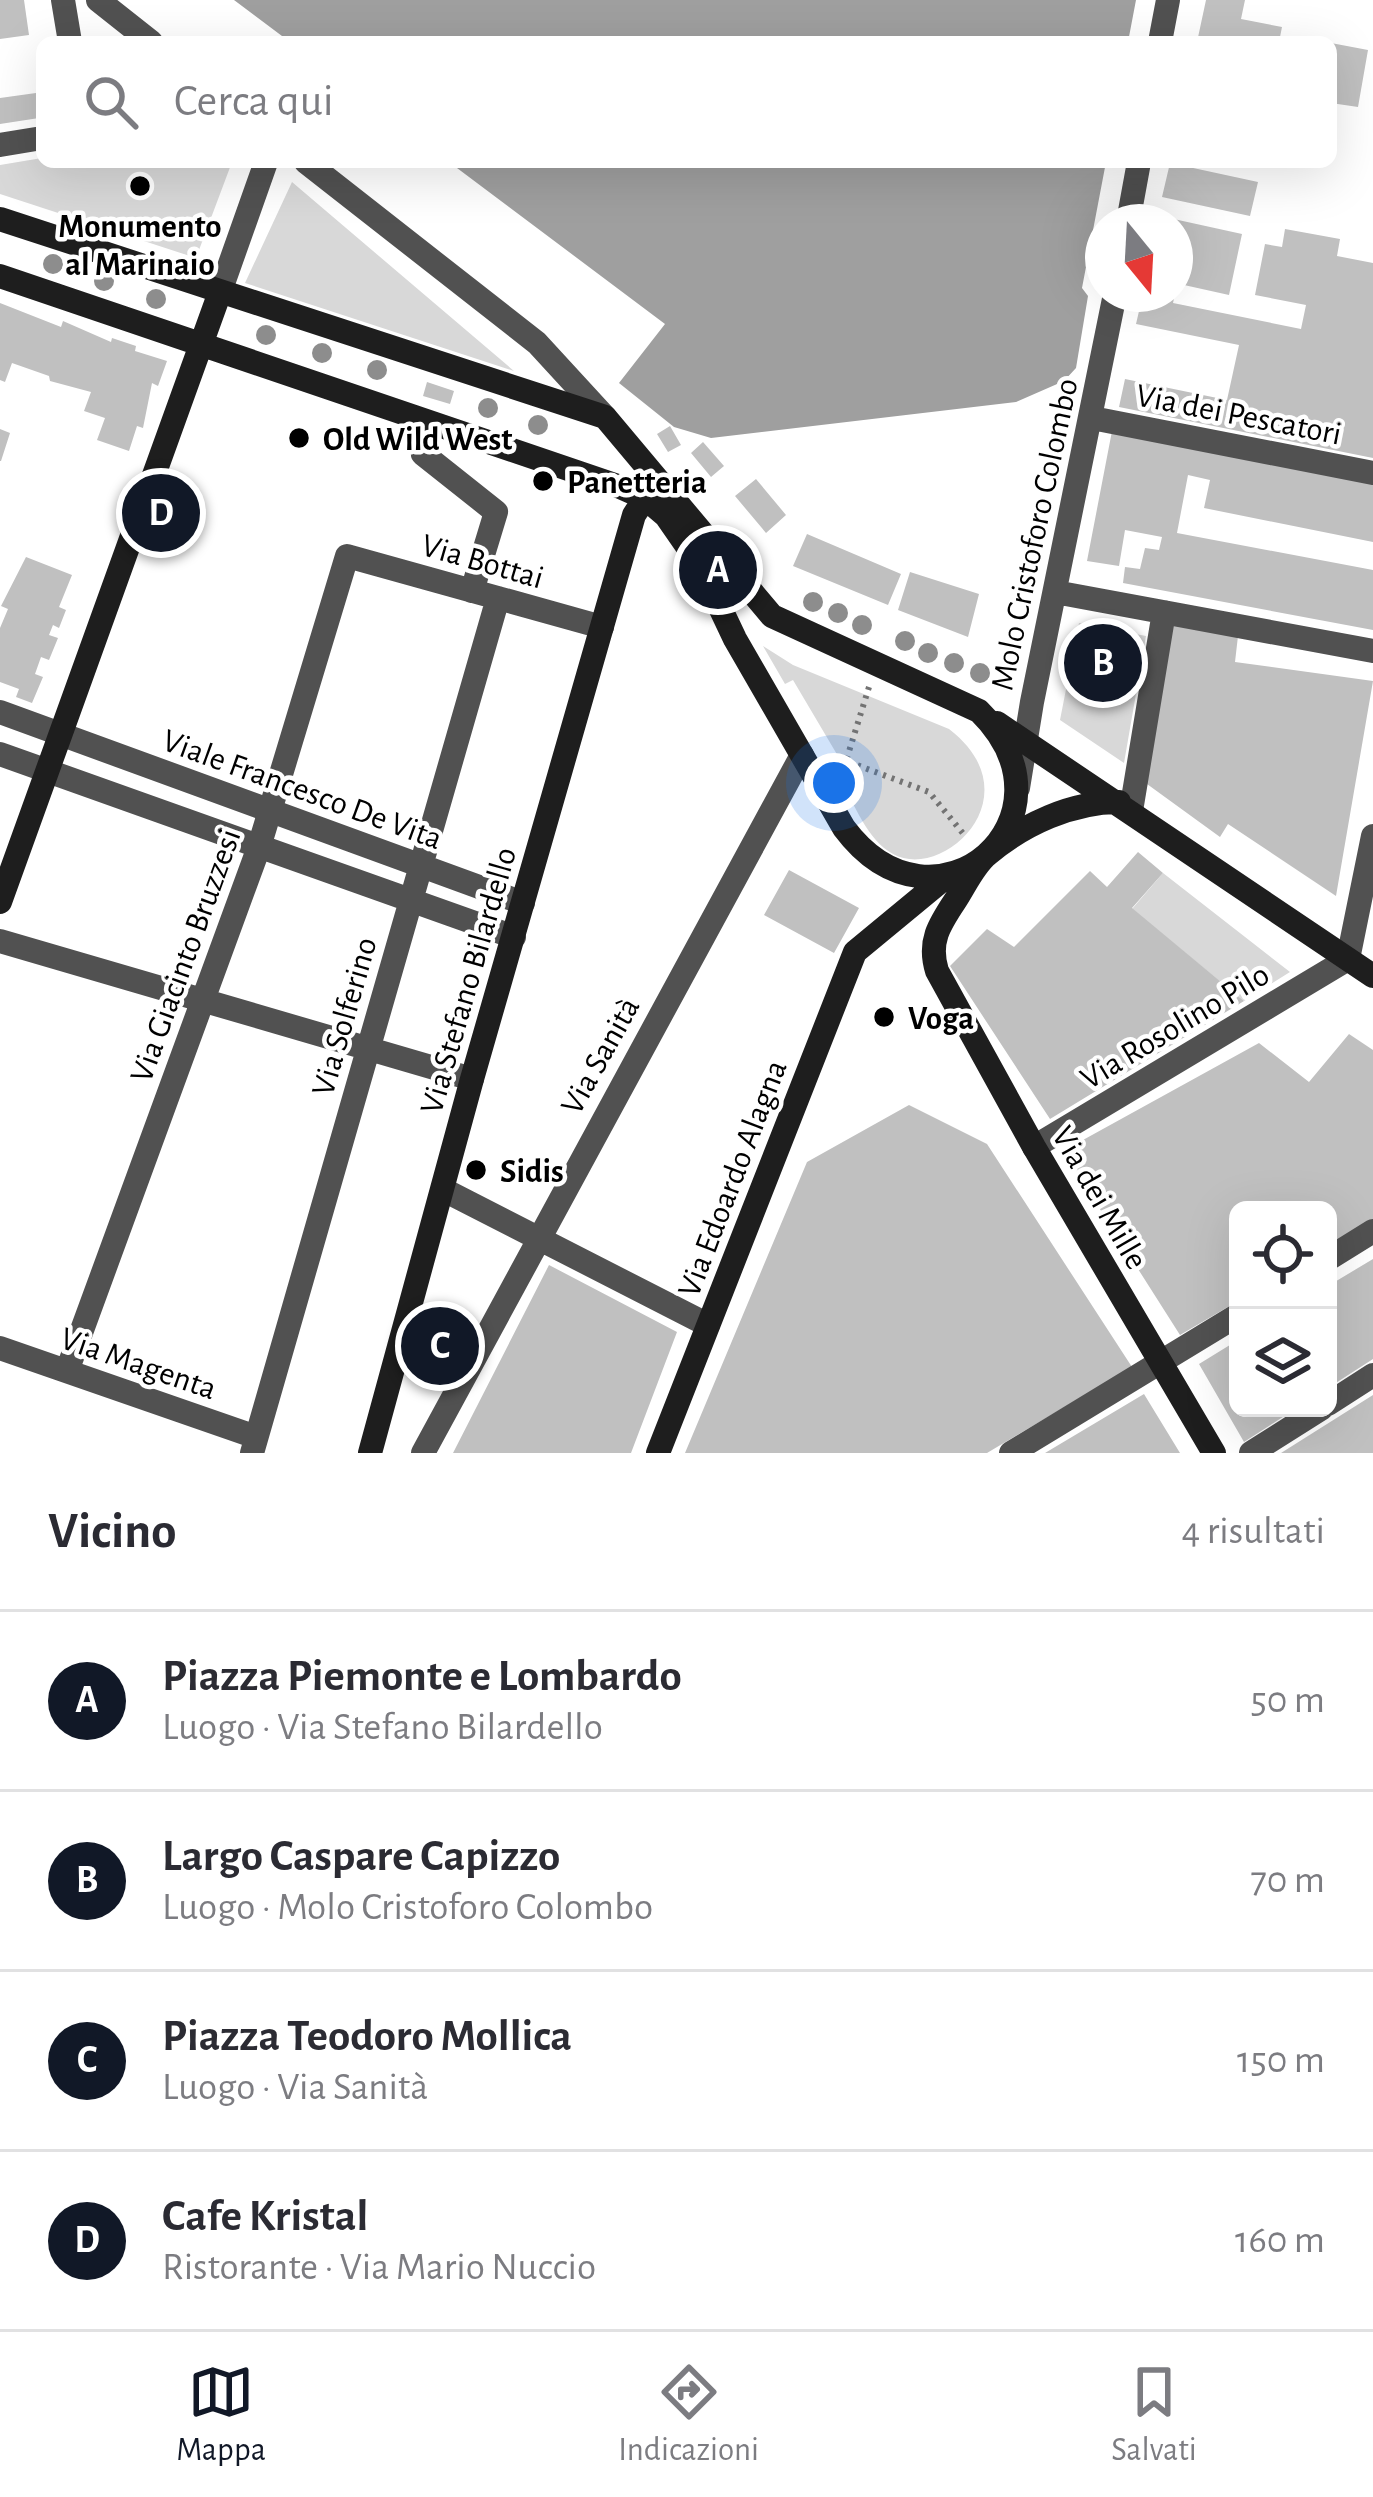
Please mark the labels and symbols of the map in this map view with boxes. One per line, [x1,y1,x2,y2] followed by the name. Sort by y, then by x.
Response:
[127,173,153,199] marker: Monumento al Marinaio
[1085,204,1193,312] north arrow
[58,211,222,282] place label: Monumento al Marinaio
[986,375,1085,694] street label: Molo Cristoforo Colombo
[1133,379,1344,452] street label: Via dei Pescatori
[323,424,512,457] place label: Old Wild West
[286,425,312,451] marker: Old Wild West
[567,467,707,500] place label: Panetteria
[122,468,200,558] pin: D
[530,468,556,494] marker: Panetteria
[679,525,757,615] pin: A
[418,529,547,596] street label: Via Bottai
[1064,618,1142,708] pin: B
[158,724,446,856] street label: Viale Francesco De Vita
[804,753,864,813] your location
[125,825,247,1087] street label: Via Giacinto Bruzzesi
[416,844,523,1118] street label: Via Stefano Bilardello
[307,934,384,1100] street label: Via Solferino
[1075,958,1275,1096] street label: Via Rosolino Pilo
[556,992,647,1120] street label: Via Sanità
[908,1003,974,1036] place label: Voga
[871,1004,897,1030] marker: Voga
[673,1056,794,1302] street label: Via Edoardo Alagna
[1045,1121,1153,1275] street label: Via dei Mille
[500,1156,564,1189] place label: Sidis
[463,1157,489,1183] marker: Sidis
[401,1301,479,1391] pin: C
[56,1322,220,1406] street label: Via Magenta

